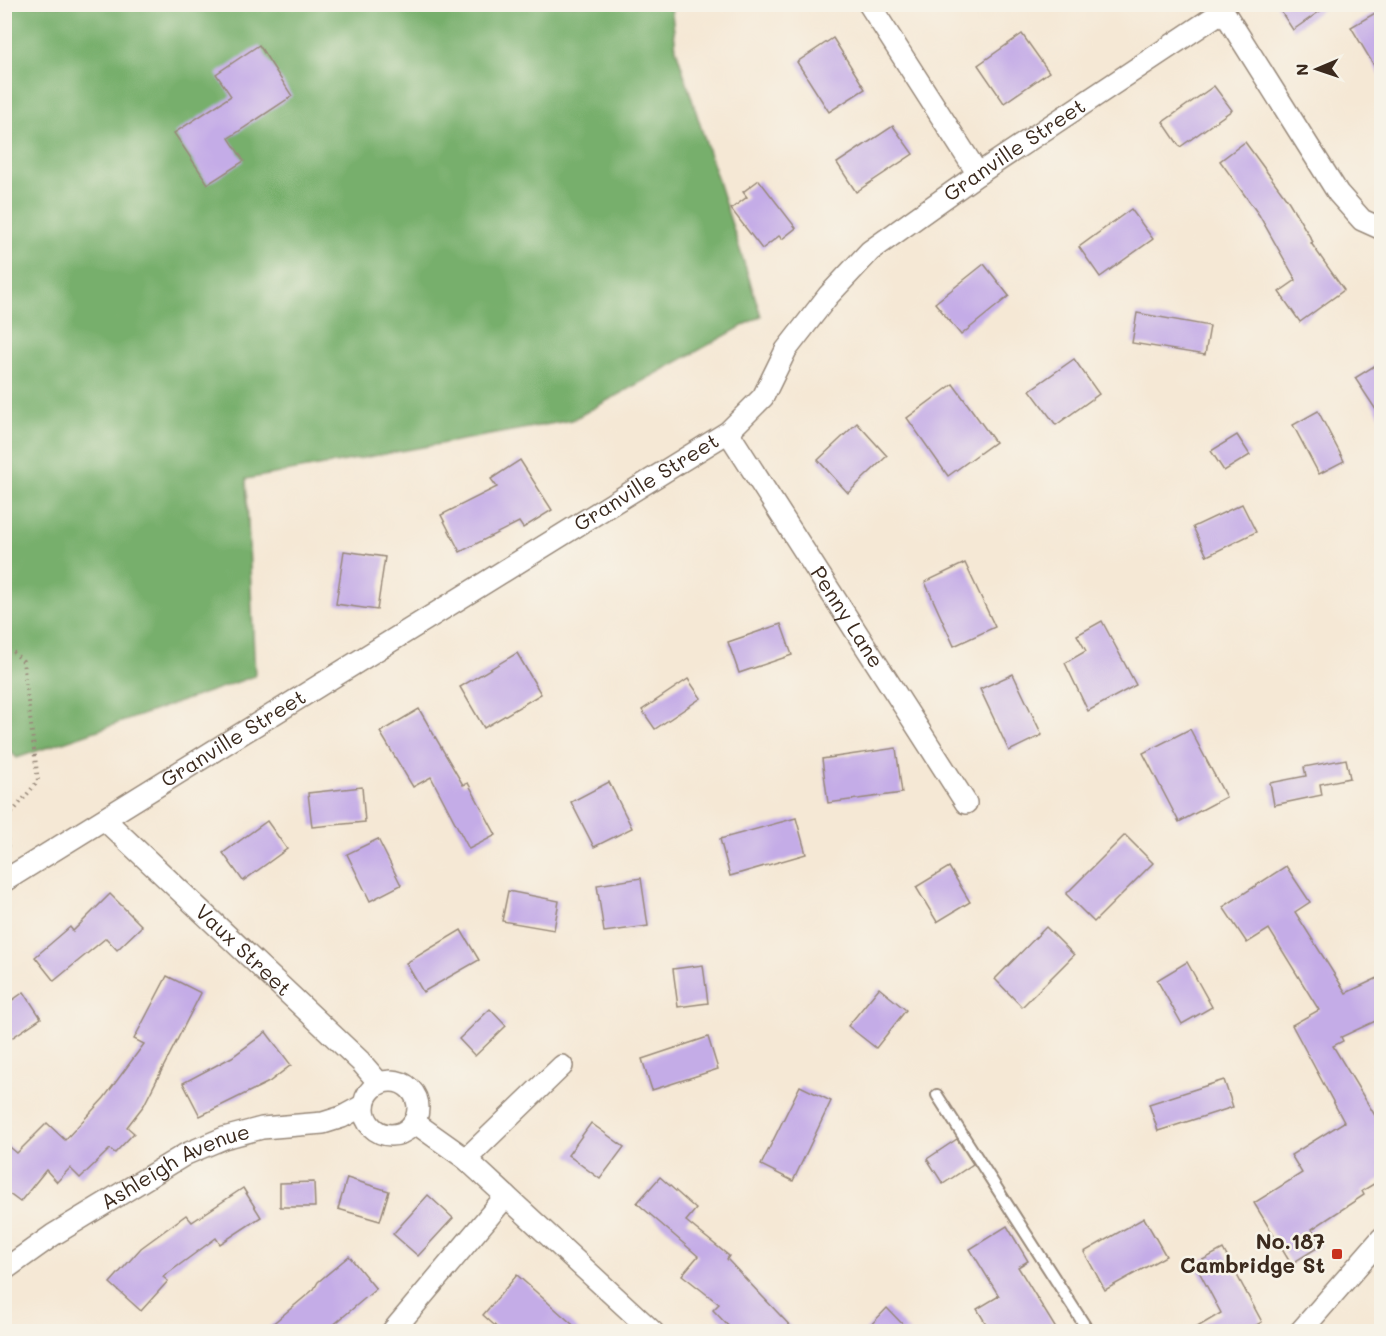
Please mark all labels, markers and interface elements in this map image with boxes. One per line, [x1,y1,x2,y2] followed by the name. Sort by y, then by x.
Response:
[1287,39,1347,99] north arrow
[1291,63,1312,76] text: N
[937,91,1090,206] street label: Granville Street
[568,426,723,536] street label: Granville Street
[805,560,891,672] street label: Penny Lane
[155,682,310,793] street label: Granville Street
[190,898,298,1001] street label: Vaux Street
[95,1117,252,1215] street label: Ashleigh Avenue
[1180,1227,1325,1278] place label: No.187 Cambridge St
[1330,1247,1344,1261] marker: No.187 Cambridge St

